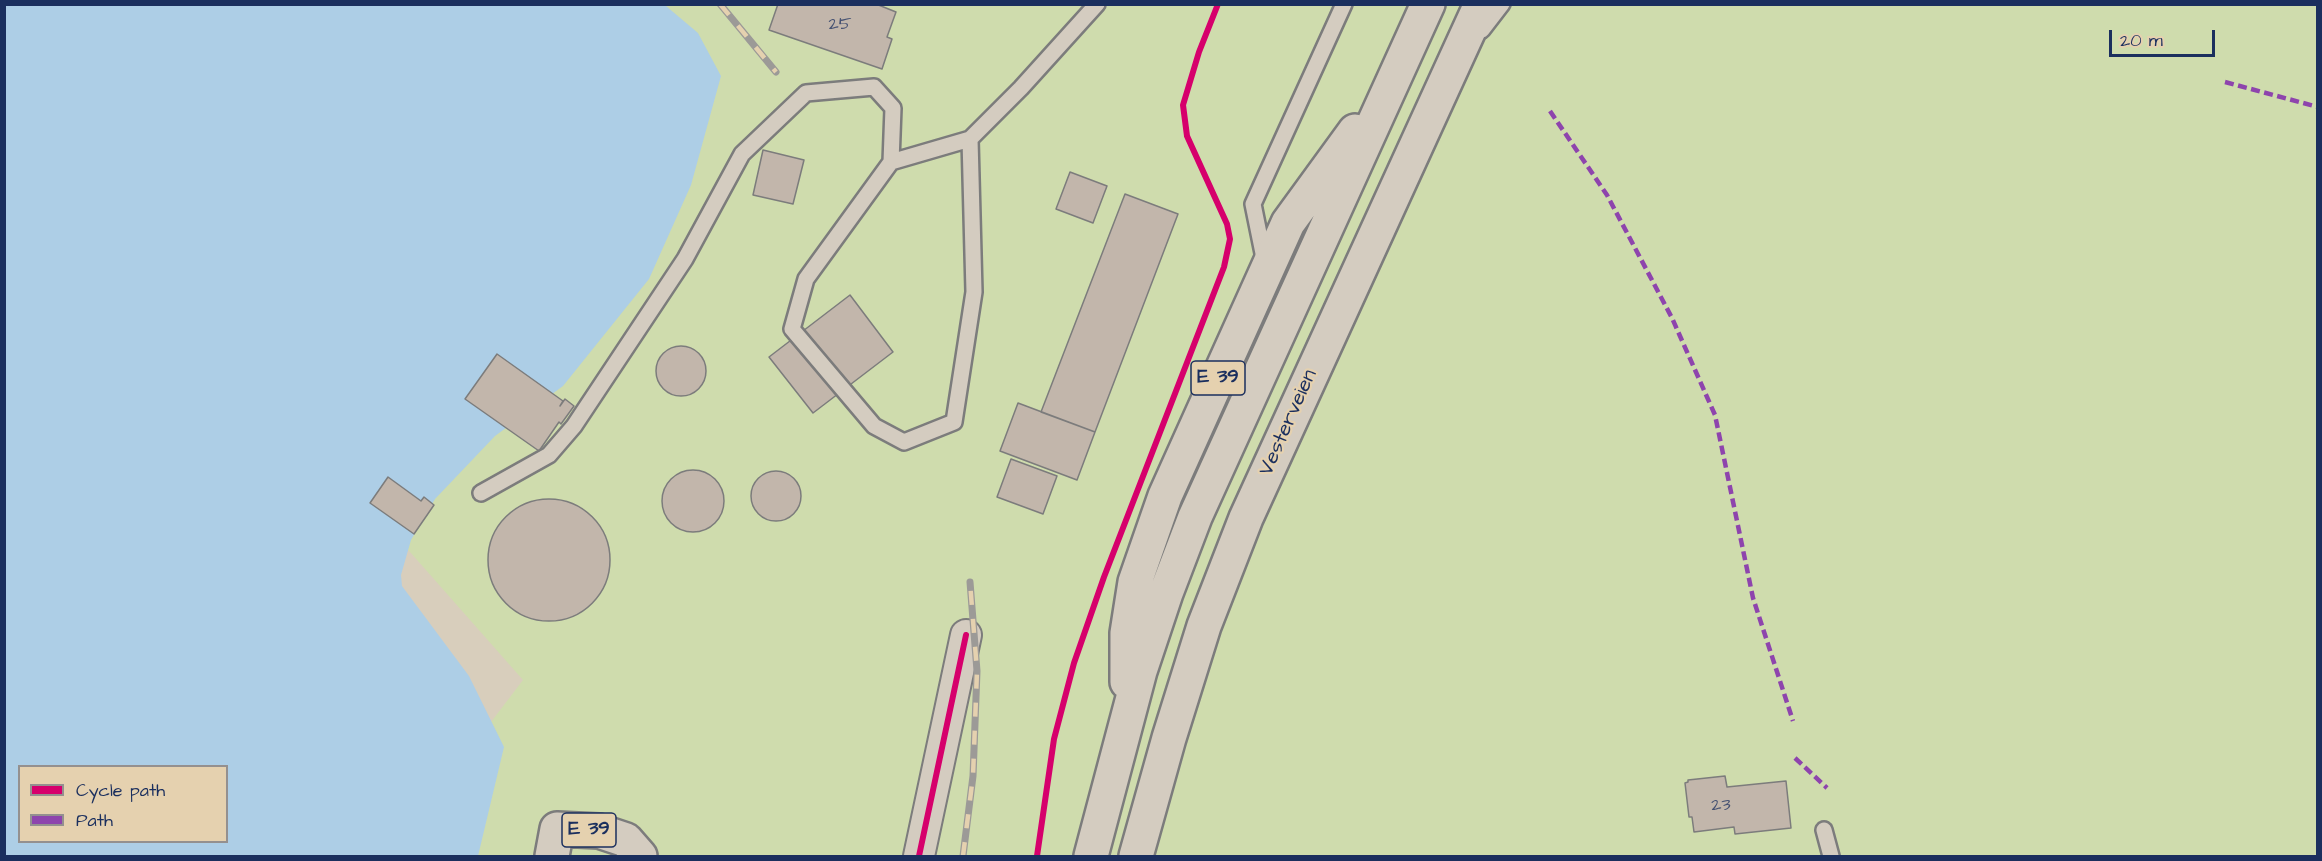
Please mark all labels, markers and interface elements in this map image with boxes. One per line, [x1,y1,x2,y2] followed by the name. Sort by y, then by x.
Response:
[828,14,852,36] house number: 25
[2112,18,2218,56] scale bar
[2120,28,2163,53] text: 20 m
[1191,361,1245,395] road number: E 39
[1254,366,1324,480] street label: Vesterveien
[18,765,228,843] legend
[76,778,165,803] text: Cycle path
[1711,795,1731,817] house number: 23
[76,808,113,833] text: Path
[562,813,616,847] road number: E 39

